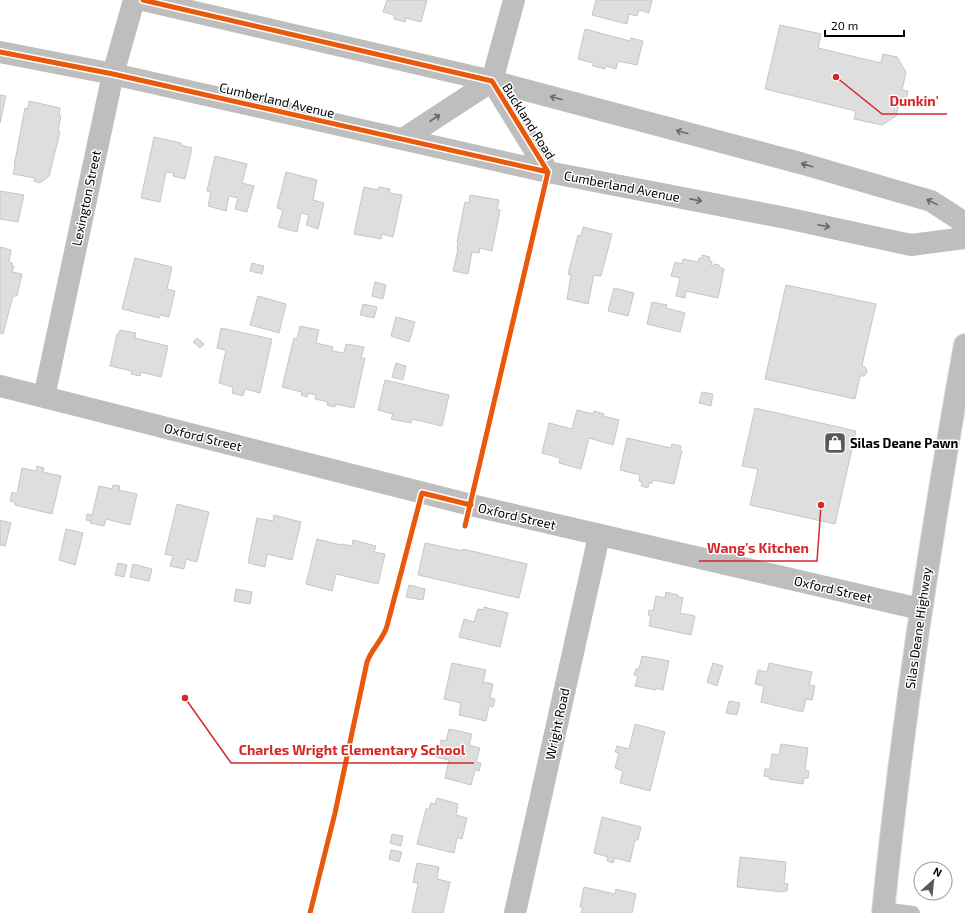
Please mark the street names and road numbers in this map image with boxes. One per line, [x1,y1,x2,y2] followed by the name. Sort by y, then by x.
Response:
[218,79,336,121] street label: Cumberland Avenue
[499,80,559,162] street label: Buckland Road
[68,149,104,247] street label: Lexington Street
[563,167,681,205] street label: Cumberland Avenue
[163,420,243,454] street label: Oxford Street
[477,499,557,533] street label: Oxford Street
[902,566,934,690] street label: Silas Deane Highway
[793,572,873,606] street label: Oxford Street
[542,687,572,761] street label: Wright Road

